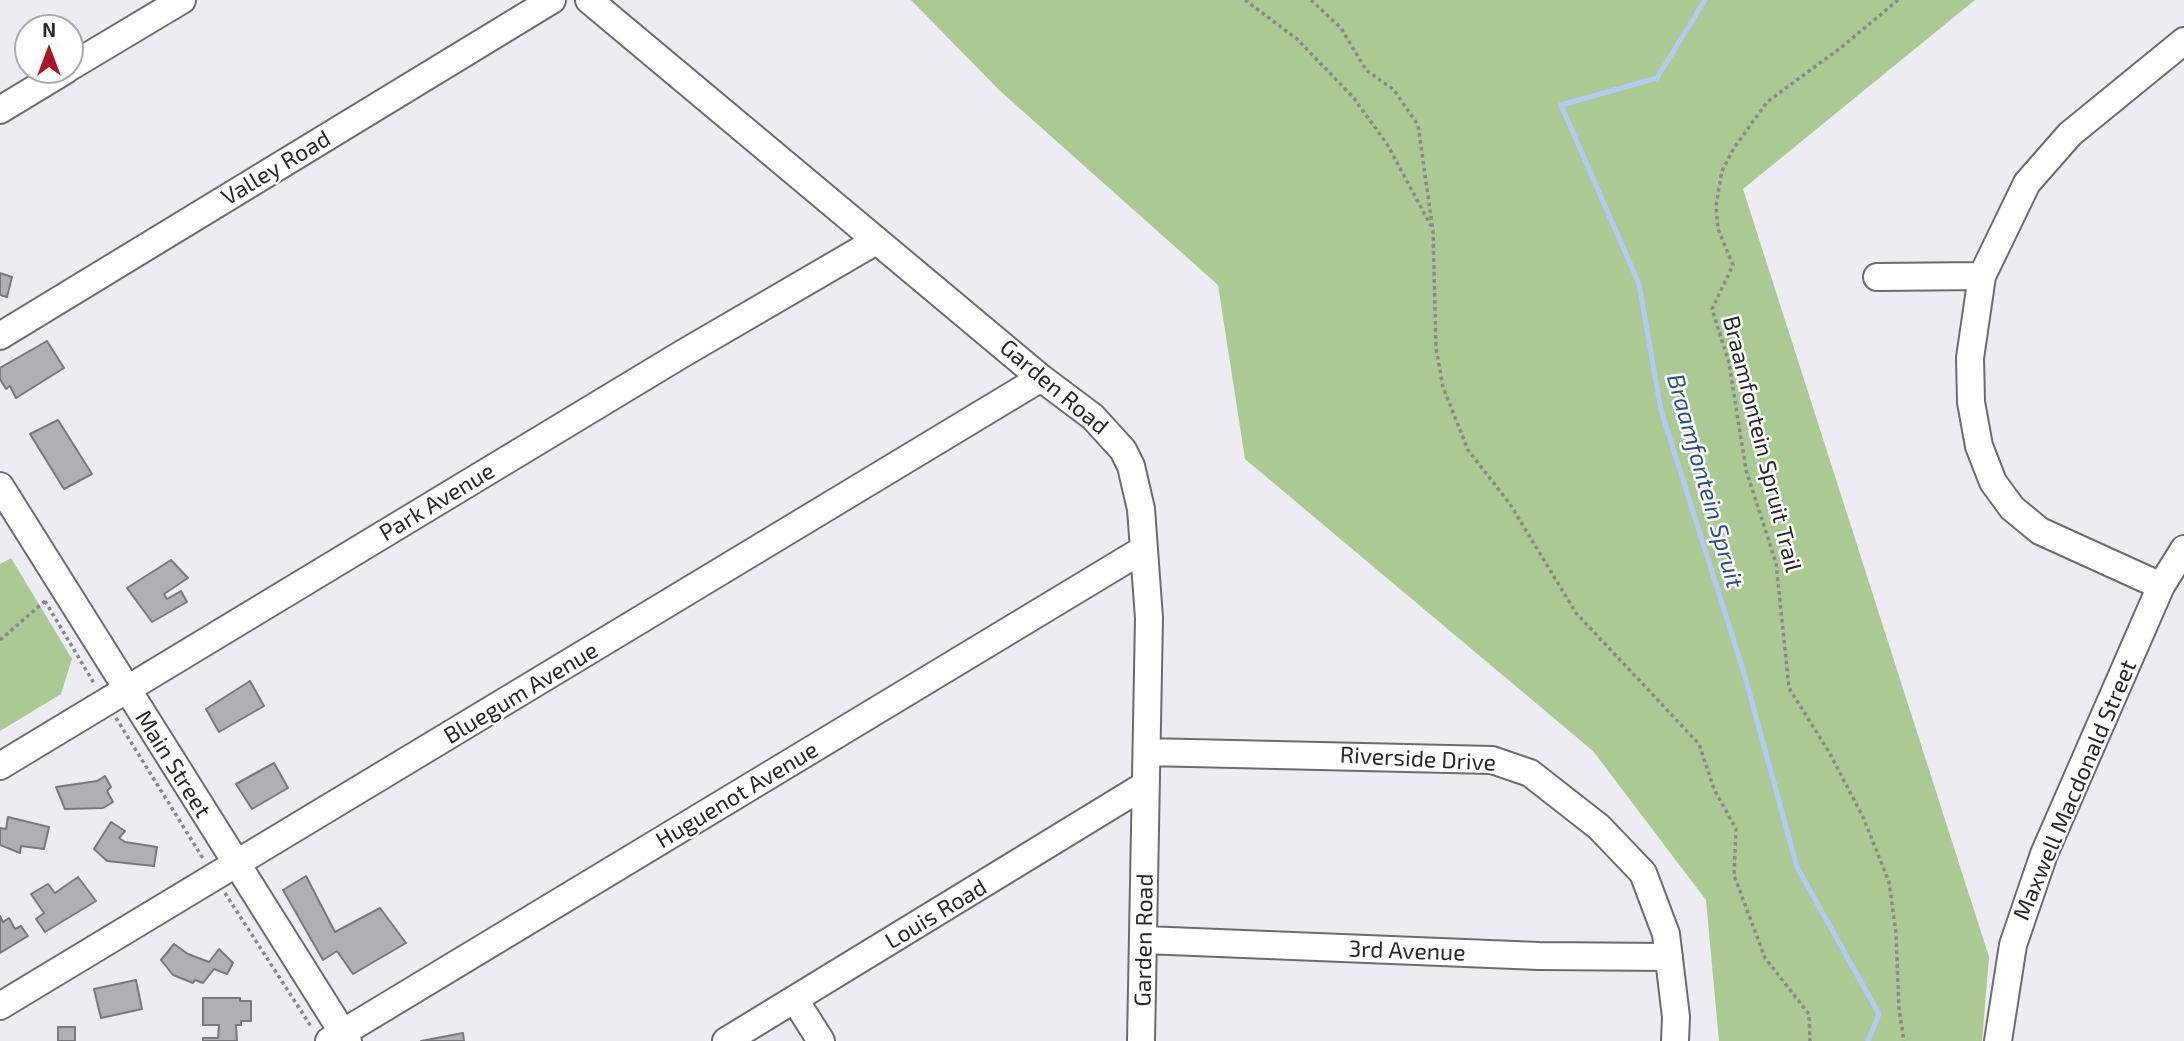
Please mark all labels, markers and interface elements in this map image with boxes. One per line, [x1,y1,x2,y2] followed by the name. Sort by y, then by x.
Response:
[14,14,84,84] north arrow
[42,18,56,41] text: N
[217,125,335,211] street label: Valley Road
[1717,313,1807,575] street label: Braamfontein Spruit Trail
[994,334,1114,440] street label: Garden Road
[1661,371,1749,591] water label: Braamfontein Spruit
[375,457,499,547] street label: Park Avenue
[439,636,603,750] street label: Bluegum Avenue
[2008,656,2142,924] street label: Maxwell Macdonald Street
[129,705,217,823] street label: Main Street
[651,736,823,854] street label: Huguenot Avenue
[1339,741,1497,777] street label: Riverside Drive
[880,873,992,955] street label: Louis Road
[1129,873,1159,1007] street label: Garden Road
[1348,935,1466,967] street label: 3rd Avenue

